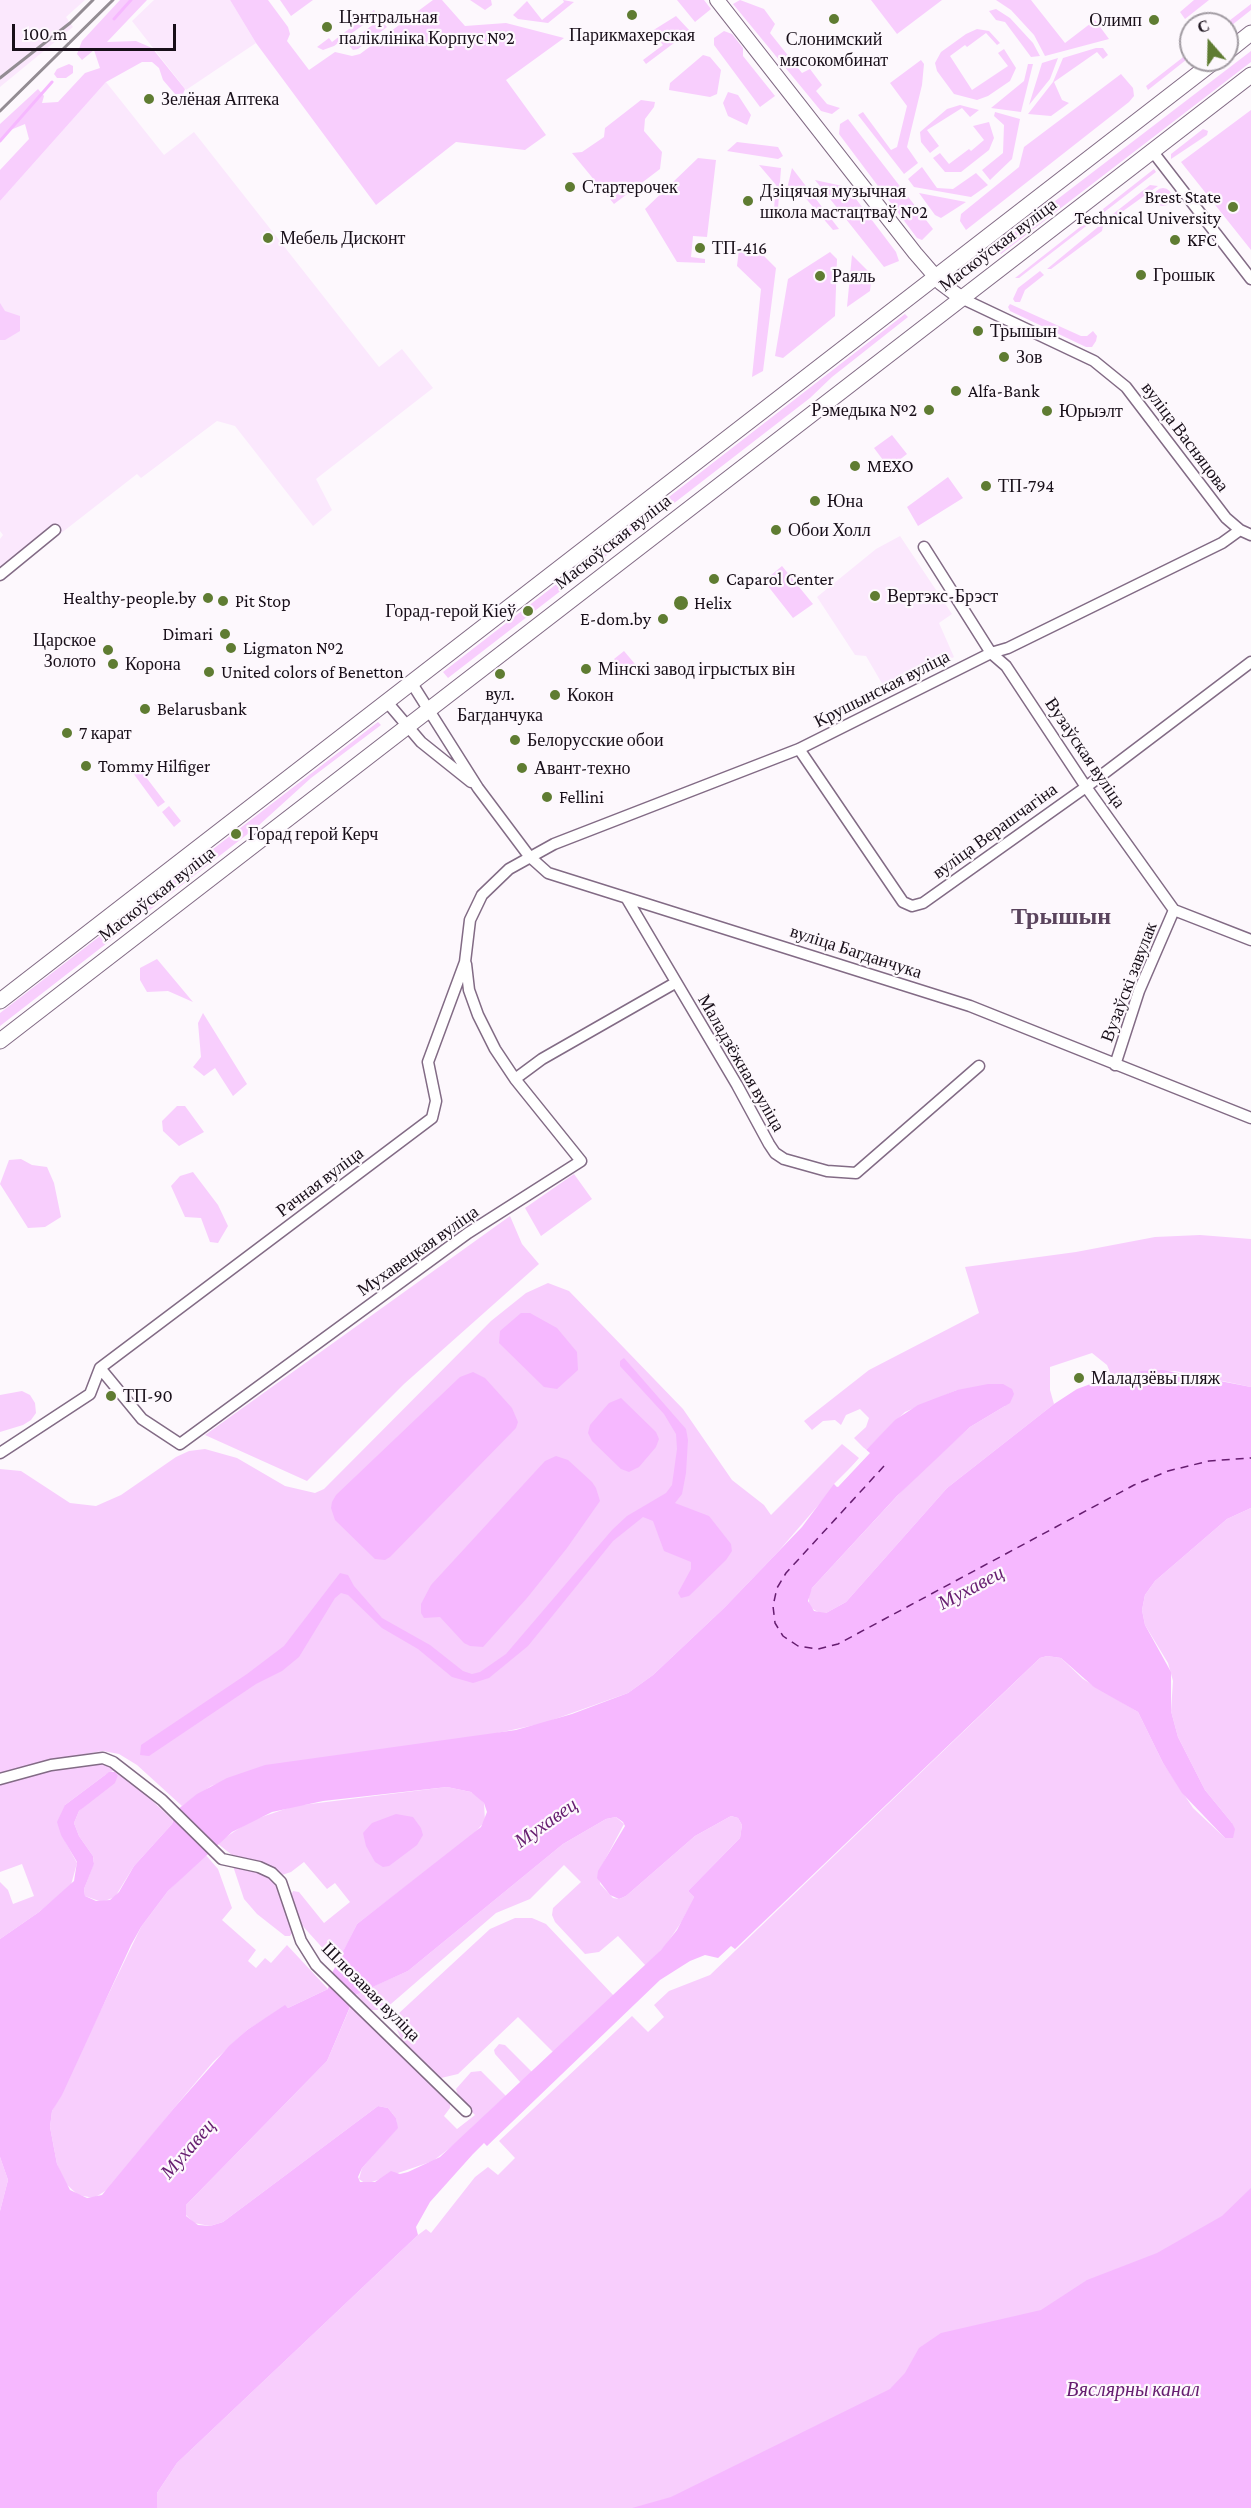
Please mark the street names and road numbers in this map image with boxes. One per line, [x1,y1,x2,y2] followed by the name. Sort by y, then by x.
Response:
[935,194,1061,296] street label: Маскоўская вуліца
[1137,378,1233,496] street label: вуліца Васняцова
[551,490,675,594] street label: Маскоўская вуліца
[811,646,953,732] street label: Крушынская вуліца
[1040,694,1130,812] street label: Вузаўская вуліца
[928,778,1062,884] street label: вуліца Верашчагіна
[95,842,219,946] street label: Маскоўская вуліца
[1096,919,1162,1045] street label: Вузаўскі завулак
[787,921,925,983] street label: вуліца Багданчука
[693,990,789,1136] street label: Маладзёжная вуліца
[272,1142,368,1222] street label: Рачная вуліца
[353,1201,483,1301] street label: Мухавецкая вуліца
[317,1938,425,2046] street label: Шлюзавая вуліца

